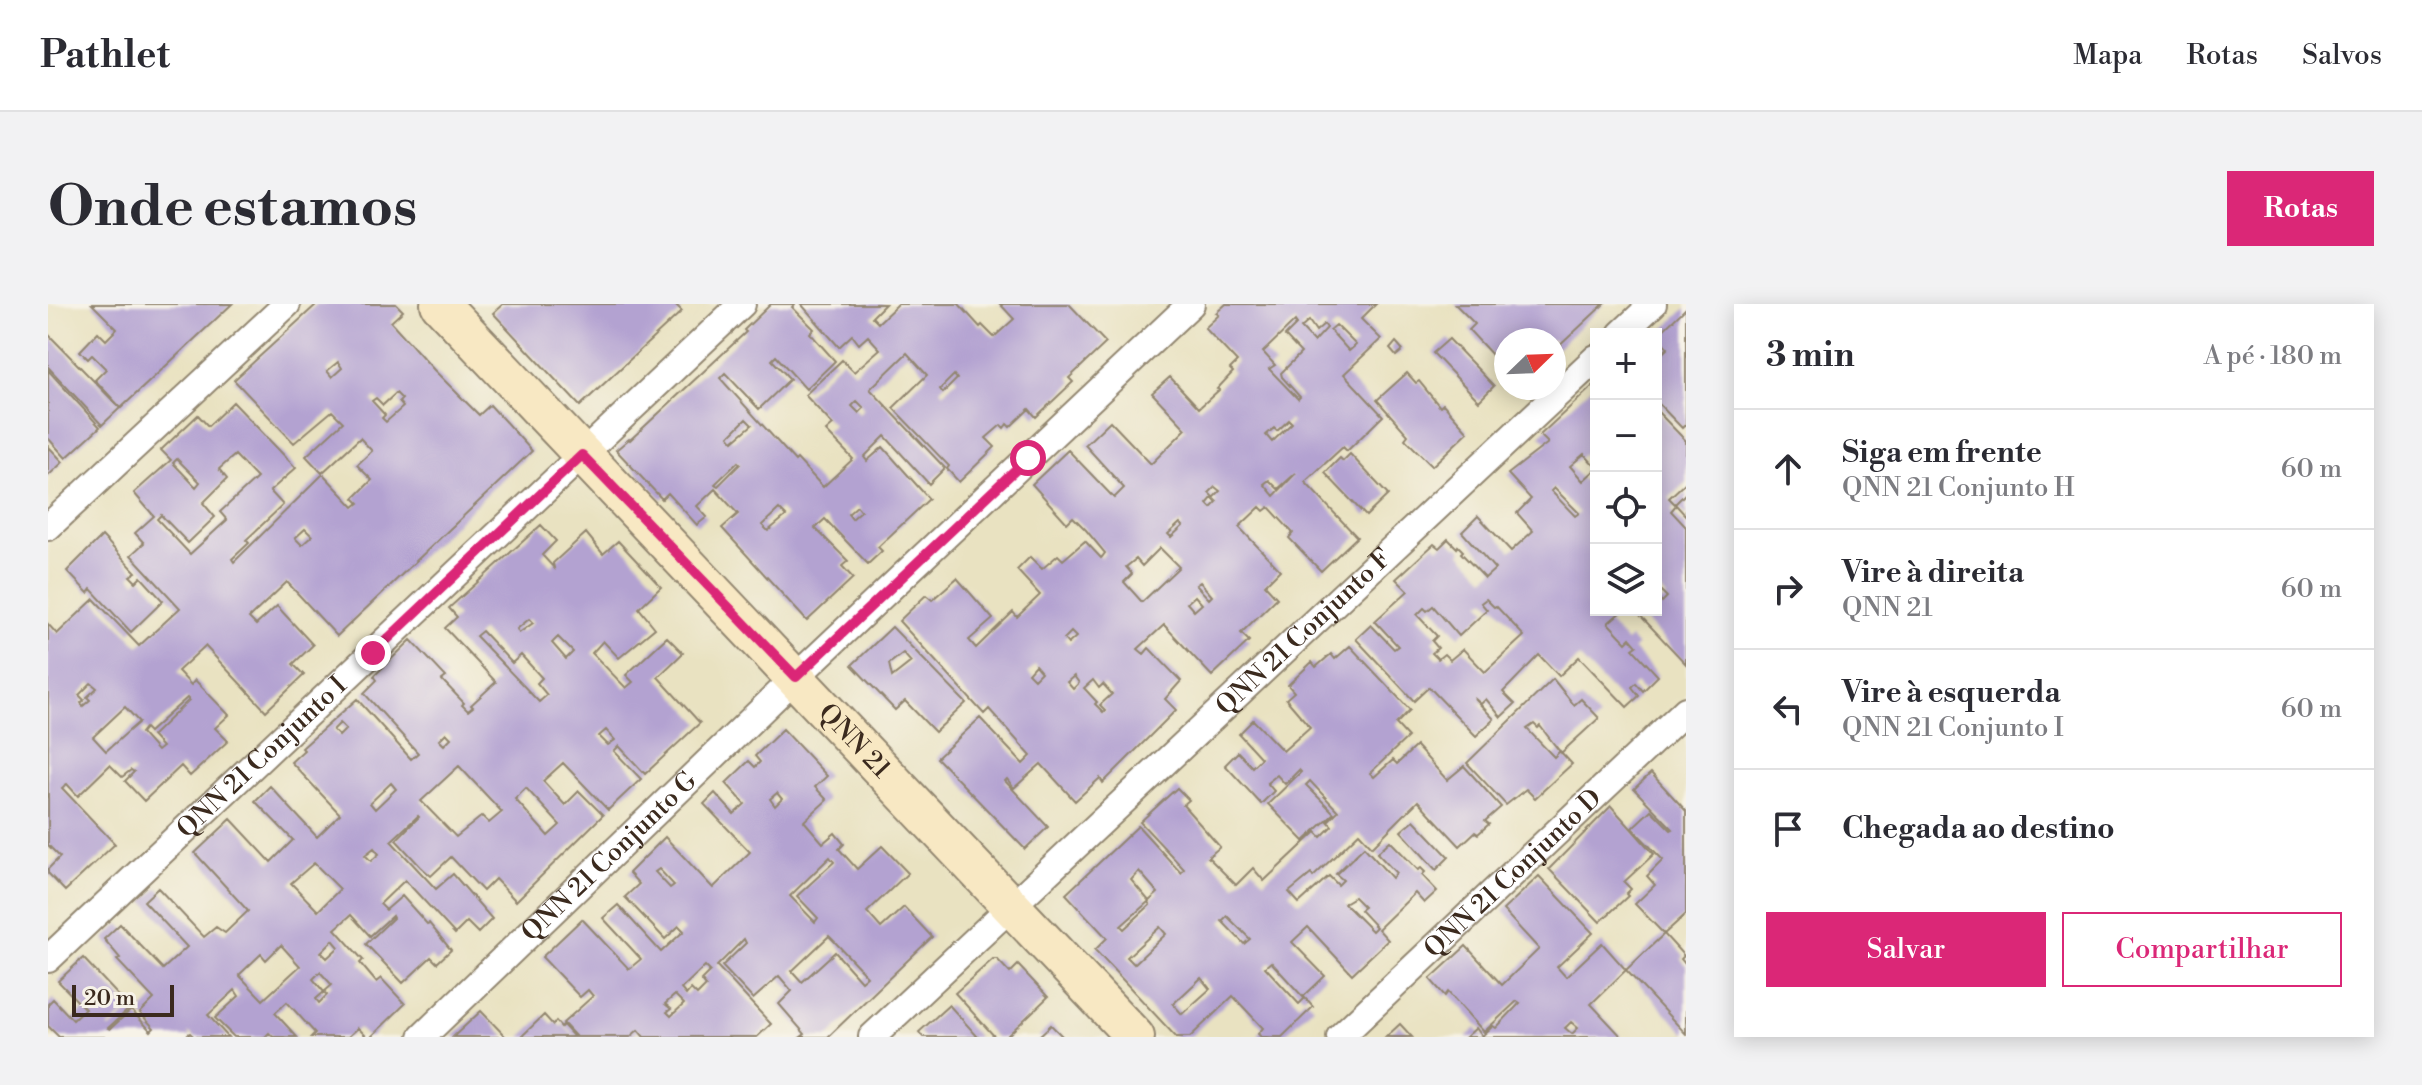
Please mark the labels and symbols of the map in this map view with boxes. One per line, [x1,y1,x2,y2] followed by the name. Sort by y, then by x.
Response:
[1494,328,1566,400] north arrow
[1010,440,1046,476] route start
[1209,542,1398,722] street label: QNN 21 Conjunto F
[355,635,391,671] route end
[170,669,354,845] street label: QNN 21 Conjunto I
[811,697,897,785] street label: QNN 21
[515,765,704,948] street label: QNN 21 Conjunto G
[1418,782,1608,965] street label: QNN 21 Conjunto D
[72,981,174,1017] scale bar

